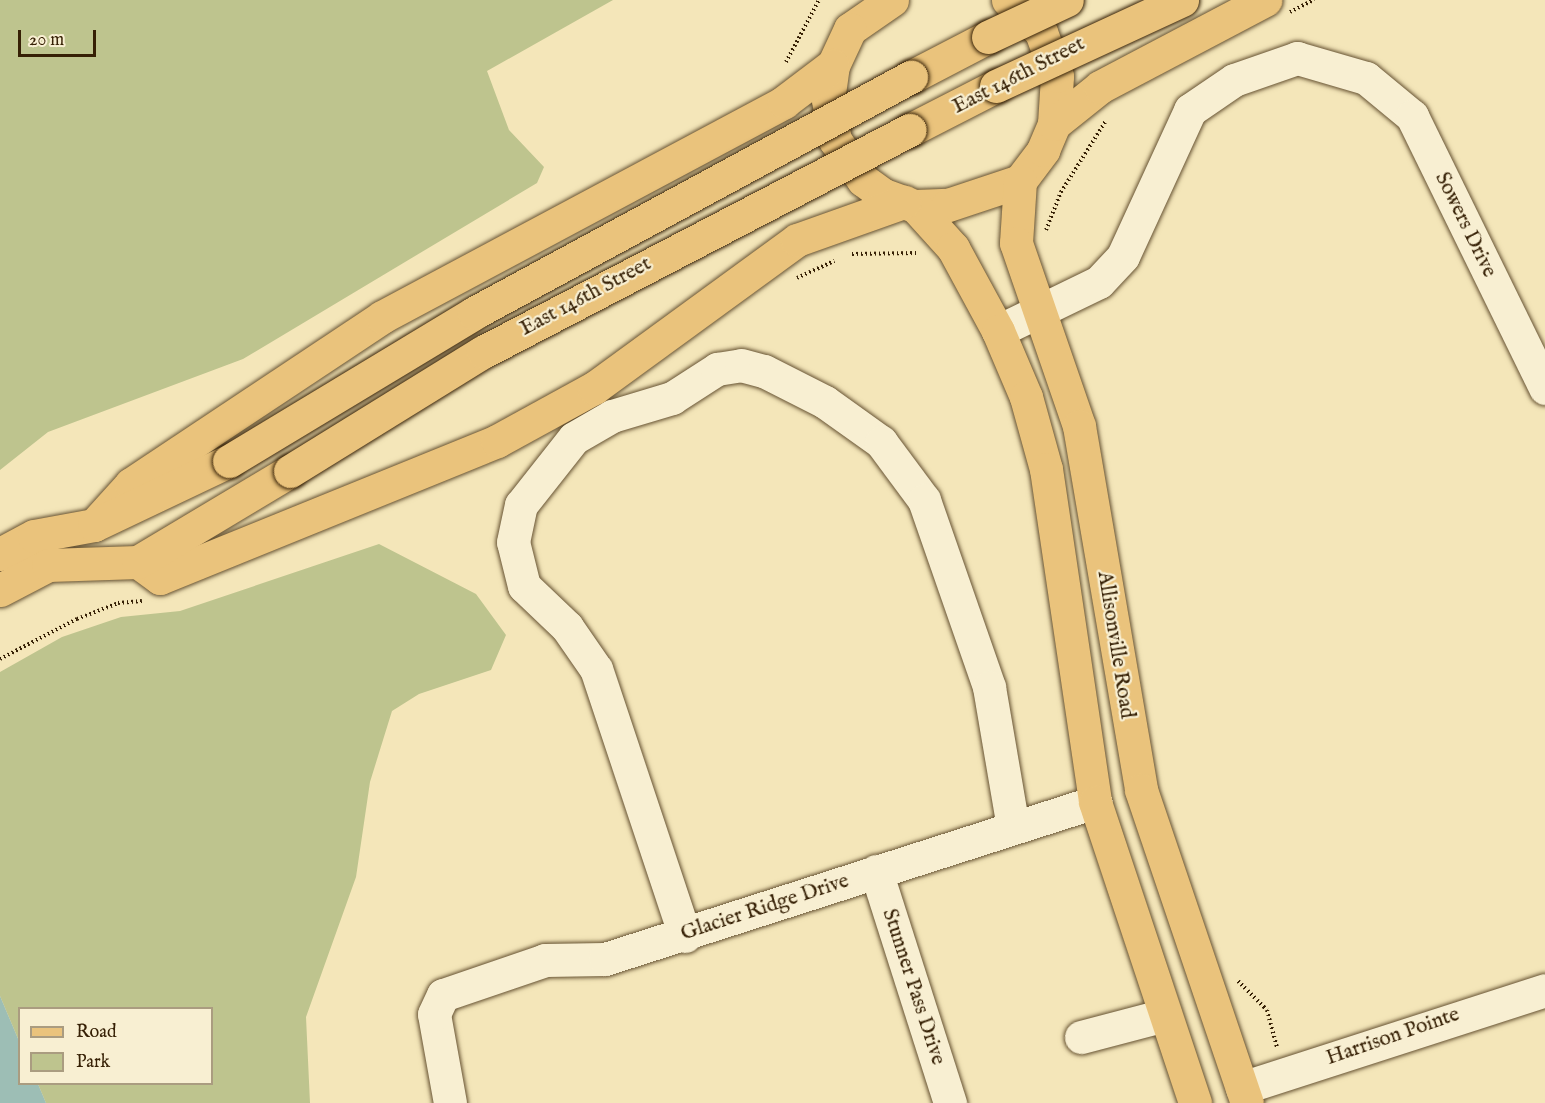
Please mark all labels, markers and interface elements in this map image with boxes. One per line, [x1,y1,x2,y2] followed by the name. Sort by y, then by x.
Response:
[21,18,99,56] scale bar
[29,29,64,52] text: 20 m
[949,32,1089,120] street label: East 146th Street
[1429,168,1501,282] street label: Sowers Drive
[516,252,656,342] street label: East 146th Street
[1091,569,1139,721] street label: Allisonville Road
[678,869,852,947] street label: Glacier Ridge Drive
[876,906,950,1068] street label: Stunner Pass Drive
[1323,1002,1463,1072] street label: Harrison Pointe
[18,1007,213,1085] legend
[76,1021,117,1044] text: Road
[76,1051,110,1074] text: Park

